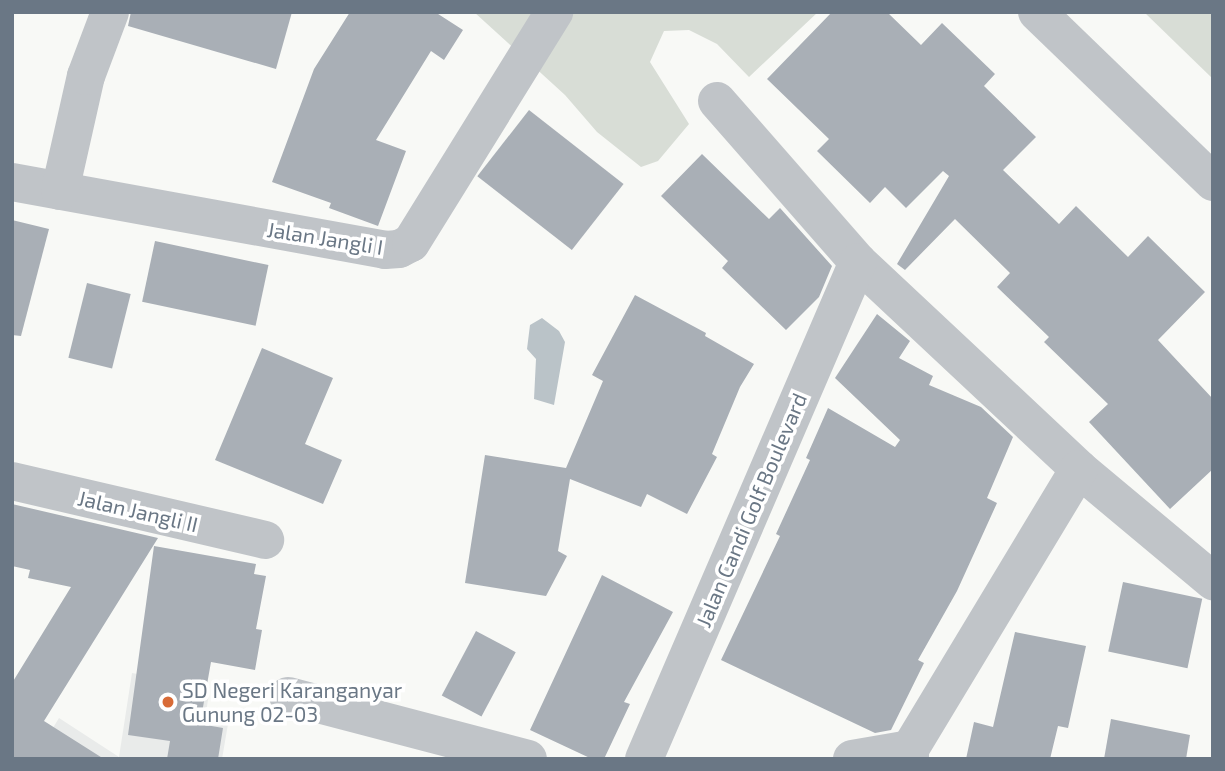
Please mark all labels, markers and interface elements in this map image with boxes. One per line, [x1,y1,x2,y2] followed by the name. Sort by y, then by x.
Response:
[265,216,385,260] street label: Jalan Jangli I
[690,389,812,631] street label: Jalan Candi Golf Boulevard
[75,485,201,537] street label: Jalan Jangli II
[182,677,402,727] place label: SD Negeri Karanganyar Gunung 02-03
[160,694,176,710] marker: SD Negeri Karanganyar Gunung 02-03

